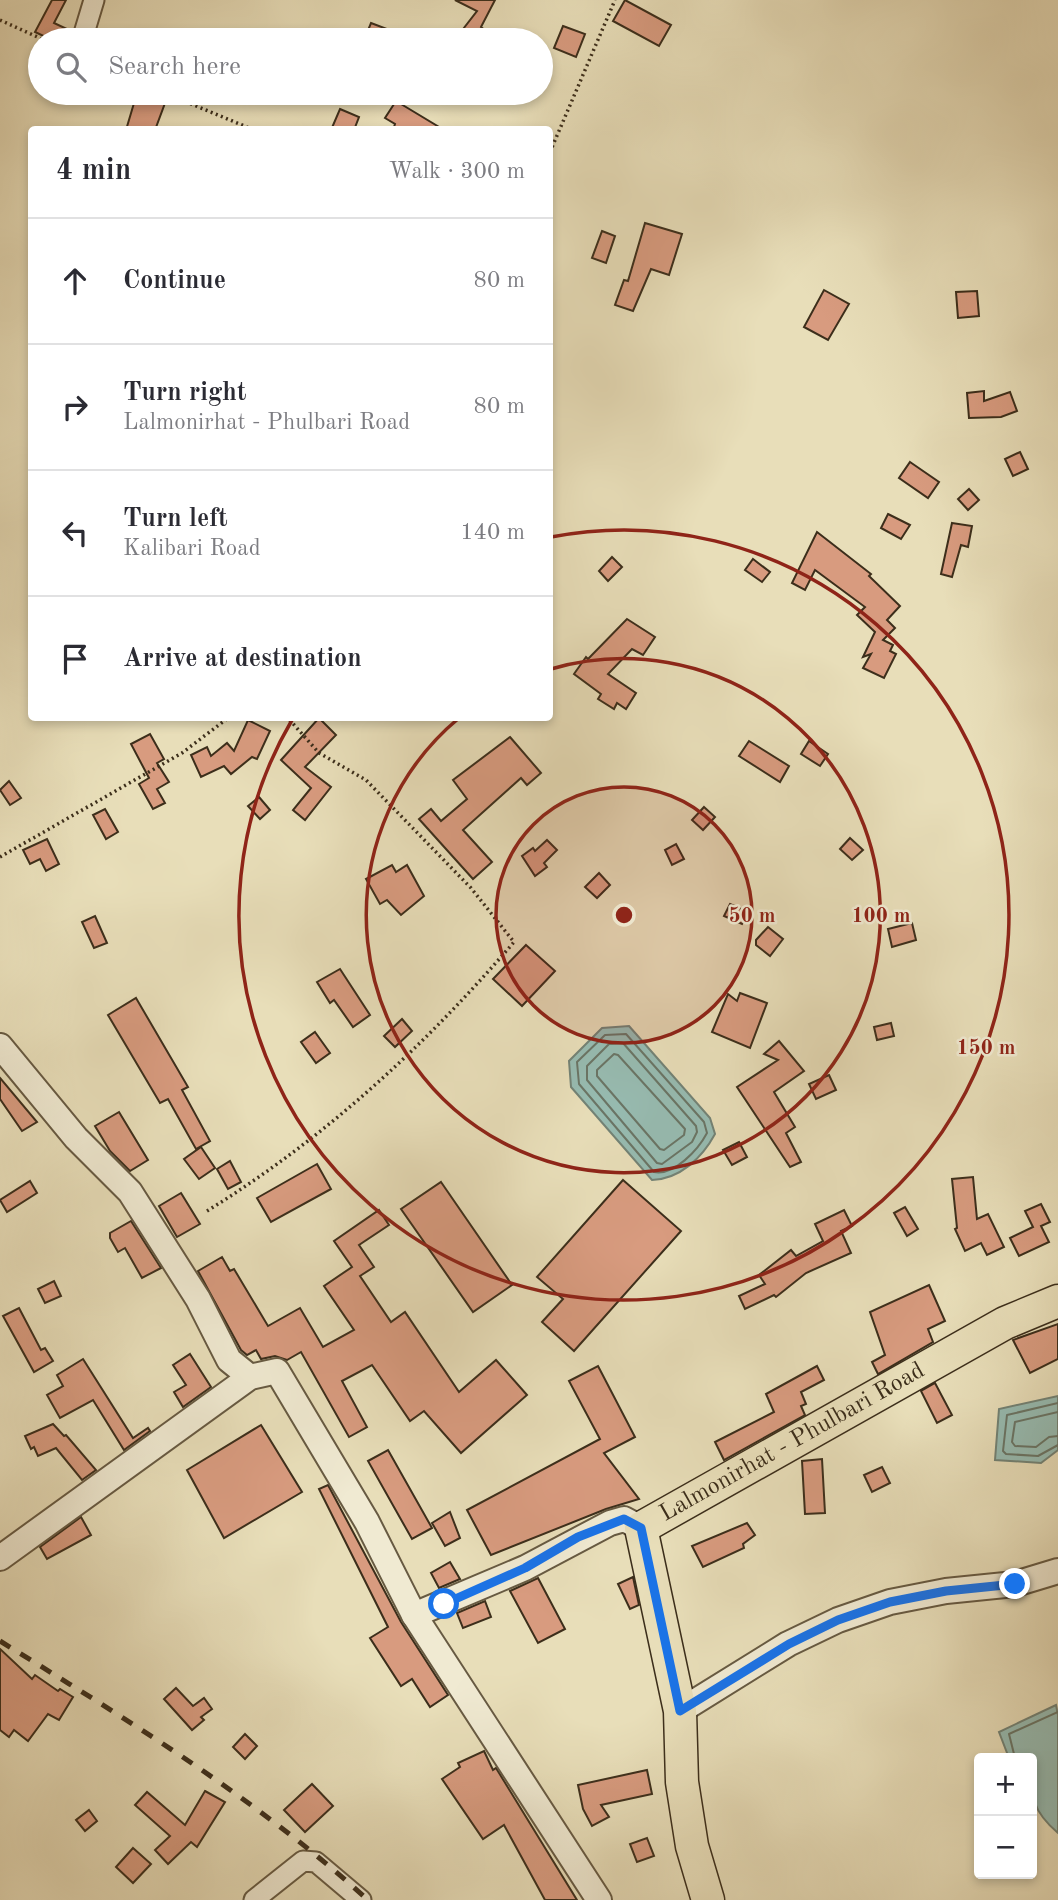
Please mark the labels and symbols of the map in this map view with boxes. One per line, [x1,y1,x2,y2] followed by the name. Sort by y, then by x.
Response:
[612,903,636,927] centre of rings
[728,906,776,927] text: 50 m
[851,906,911,927] text: 100 m
[956,1038,1016,1059] text: 150 m
[656,1359,929,1527] street label: Lalmonirhat - Phulbari Road
[999,1568,1030,1599] route end
[428,1588,459,1619] route start

